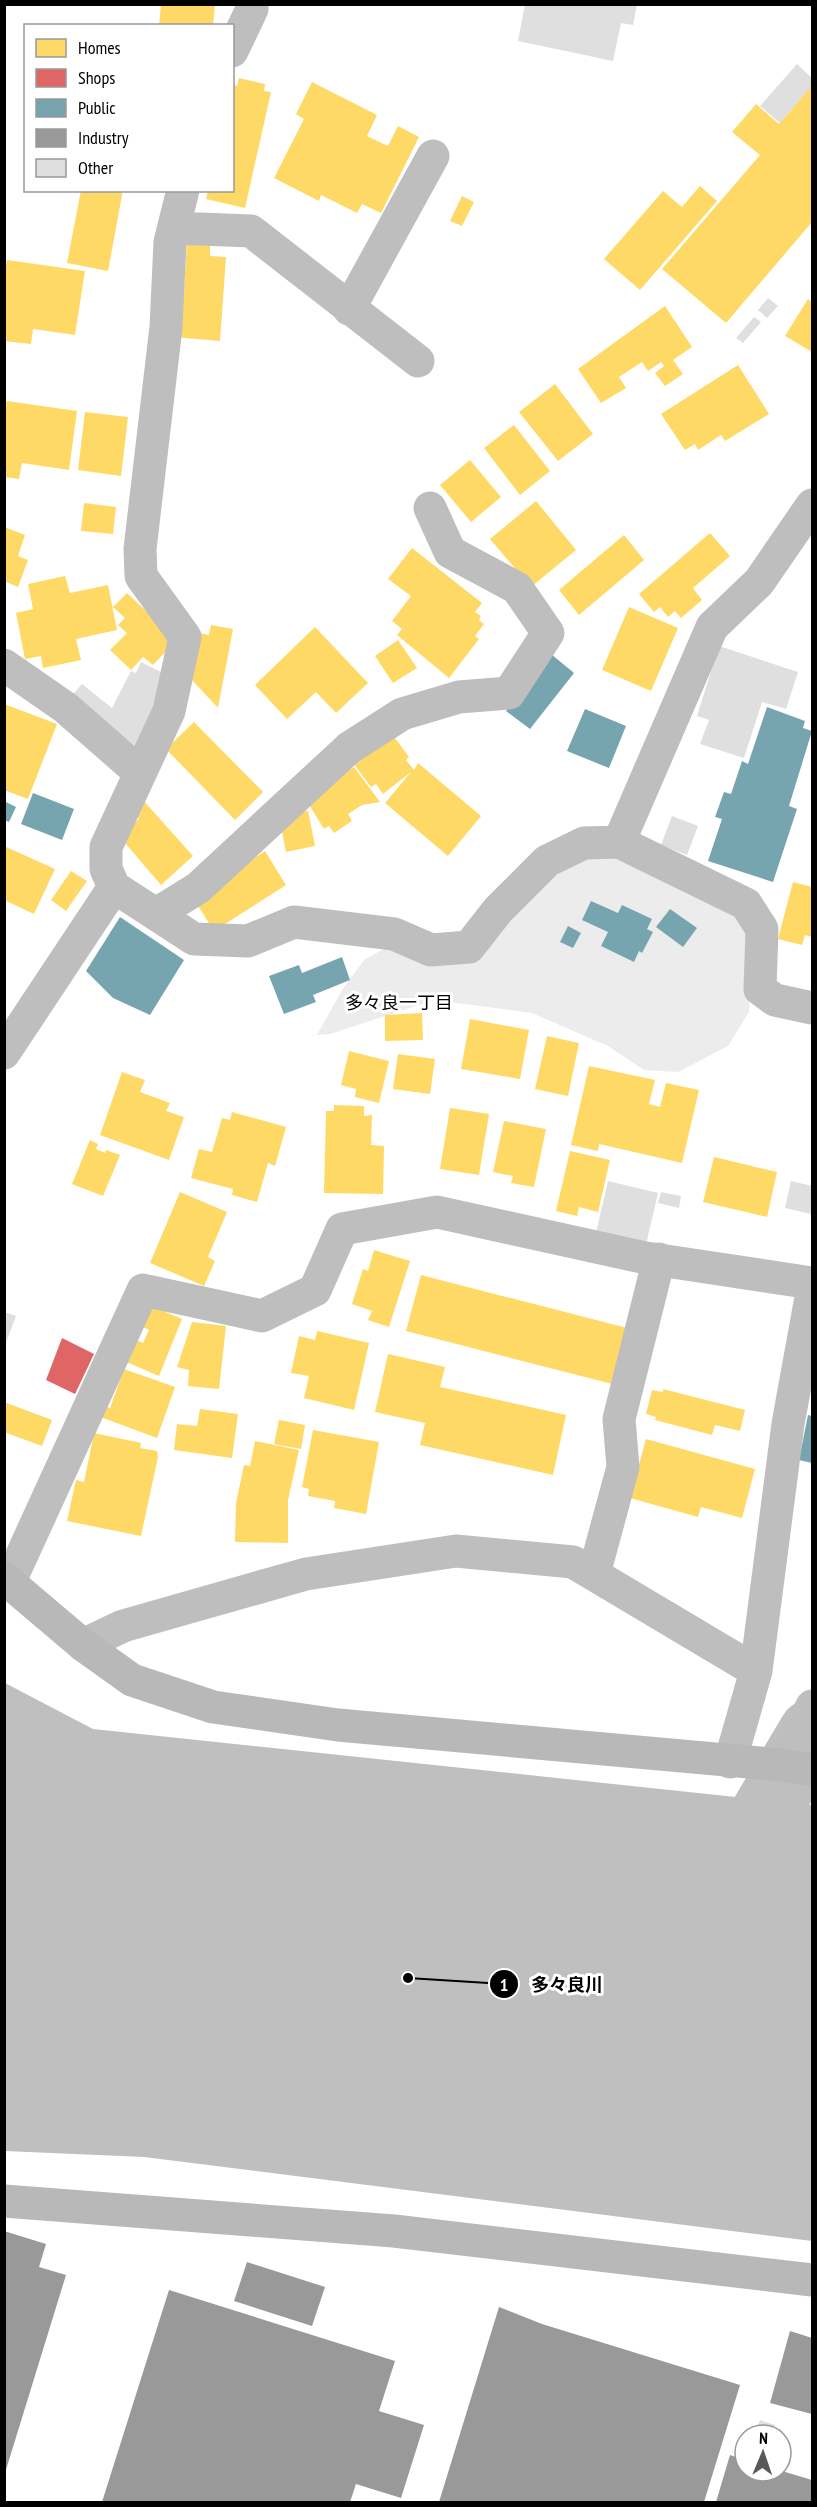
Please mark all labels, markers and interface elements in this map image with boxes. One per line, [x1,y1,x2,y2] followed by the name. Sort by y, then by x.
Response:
[24,24,234,192] legend
[78,36,121,59] text: Homes
[78,66,115,89] text: Shops
[78,96,116,119] text: Public
[78,126,129,149] text: Industry
[78,156,113,179] text: Other
[345,991,453,1014] district label: 多々良一丁目
[489,1966,615,2002] callout: 多々良川
[500,1973,508,1996] text: 1
[531,1973,603,1996] text: 多々良川
[733,2423,793,2483] north arrow
[759,2428,768,2448] text: N

